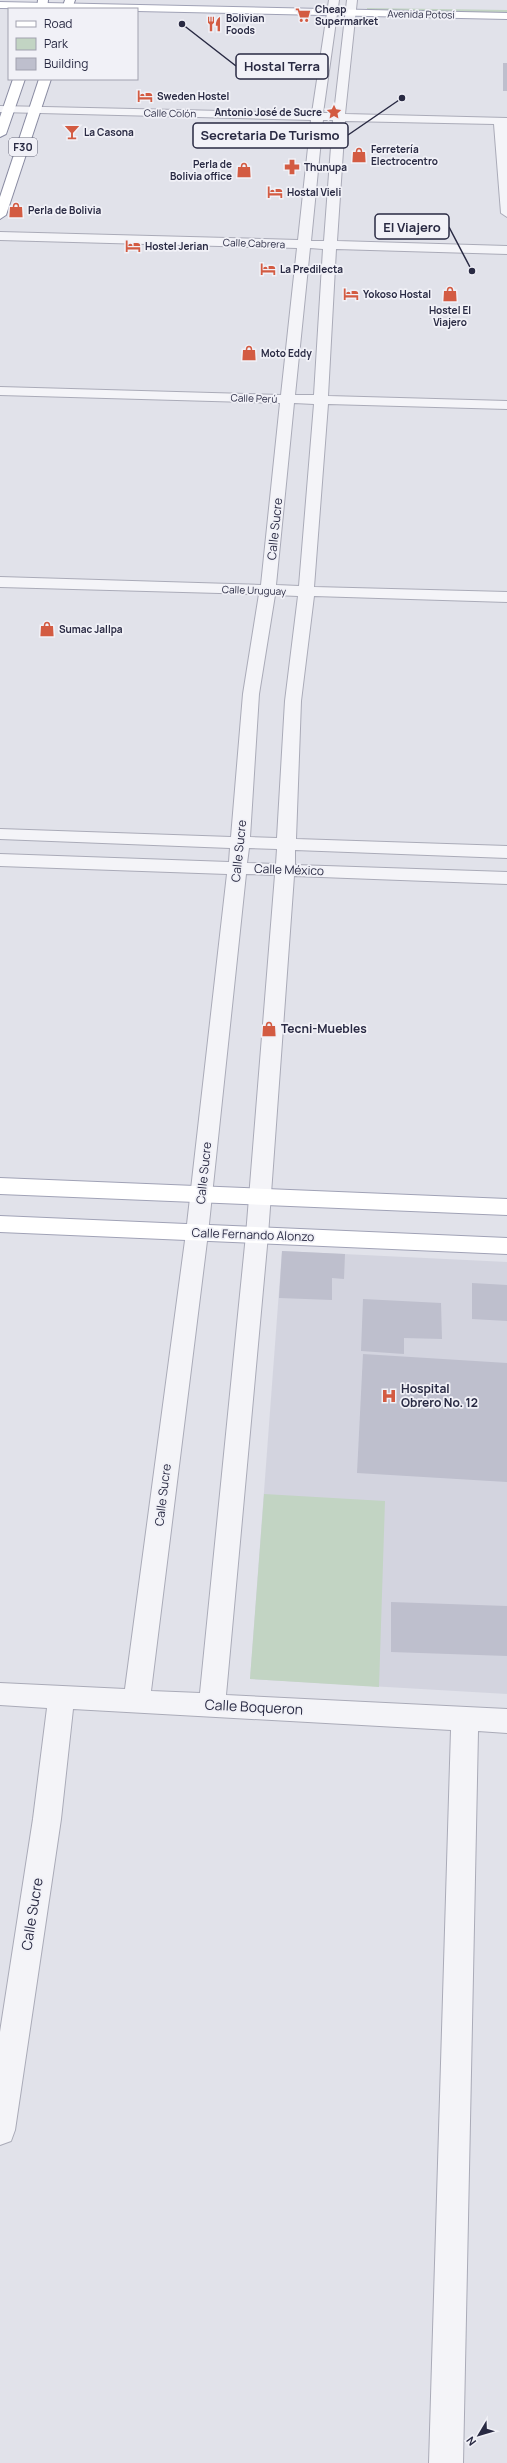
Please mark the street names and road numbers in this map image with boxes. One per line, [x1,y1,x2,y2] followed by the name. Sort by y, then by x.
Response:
[387,6,455,22] street label: Avenida Potosí
[144,106,196,120] street label: Calle Colón
[9,138,37,156] road number: F30
[223,235,285,251] street label: Calle Cabrera
[230,390,278,406] street label: Calle Perú
[263,497,286,561] street label: Calle Sucre
[222,582,287,598] street label: Calle Uruguay
[227,819,250,883] street label: Calle Sucre
[254,860,324,879] street label: Calle México
[192,1141,215,1205] street label: Calle Sucre
[191,1224,315,1245] street label: Calle Fernando Alonzo
[150,1463,175,1527] street label: Calle Sucre
[204,1694,304,1719] street label: Calle Boqueron
[16,1876,47,1952] street label: Calle Sucre

